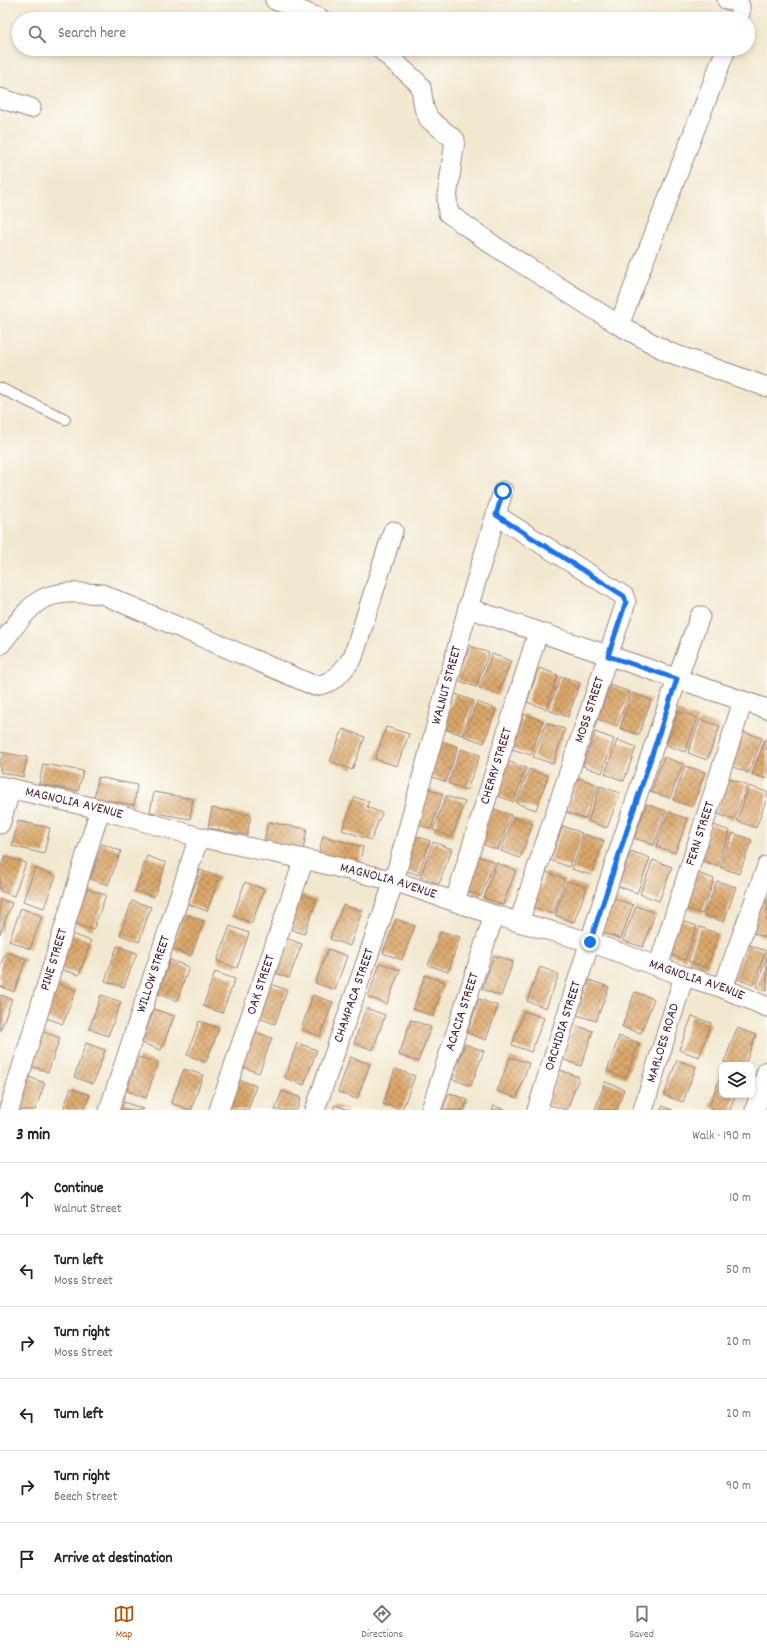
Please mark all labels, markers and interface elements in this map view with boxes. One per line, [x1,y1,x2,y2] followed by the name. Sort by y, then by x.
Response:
[12,12,755,56] search box
[26,23,48,45] icon: search
[58,23,126,45] text: Search here
[494,482,512,500] route start
[427,643,467,727] street label: WALNUT STREET
[570,674,610,746] street label: MOSS STREET
[475,725,518,807] street label: CHERRY STREET
[23,782,126,825] street label: MAGNOLIA AVENUE
[681,799,720,868] street label: FERN STREET
[338,858,440,905] street label: MAGNOLIA AVENUE
[36,926,73,993] street label: PINE STREET
[132,933,176,1015] street label: WILLOW STREET
[581,933,599,951] route end
[329,945,380,1046] street label: CHAMPACA STREET
[242,952,281,1018] street label: OAK STREET
[646,954,748,1006] street label: MAGNOLIA AVENUE
[441,970,485,1054] street label: ACACIA STREET
[540,978,587,1073] street label: ORCHIDIA STREET
[642,1001,685,1085] street label: MARLOES ROAD
[719,1062,755,1098] map controls
[719,1062,755,1098] button: layers
[16,1124,50,1148] text: 3 min
[692,1127,751,1146] text: Walk · 190 m
[54,1178,103,1200] text: Continue
[16,1188,38,1210] icon: ahead
[729,1189,751,1208] text: 10 m
[54,1200,122,1219] text: Walnut Street
[54,1250,103,1272] text: Turn left
[16,1260,38,1282] icon: left
[726,1261,751,1280] text: 50 m
[54,1272,113,1291] text: Moss Street
[54,1322,110,1344] text: Turn right
[16,1332,38,1354] icon: right
[726,1333,751,1352] text: 20 m
[54,1344,113,1363] text: Moss Street
[16,1404,38,1426] icon: left
[54,1404,103,1426] text: Turn left
[726,1405,751,1424] text: 20 m
[54,1466,110,1488] text: Turn right
[16,1476,38,1498] icon: right
[726,1477,751,1496] text: 90 m
[54,1488,117,1507] text: Beech Street
[16,1548,38,1570] icon: arrive
[54,1548,172,1570] text: Arrive at destination
[113,1603,135,1643] tab: Map
[361,1603,403,1643] tab: Directions
[629,1603,654,1643] tab: Saved

